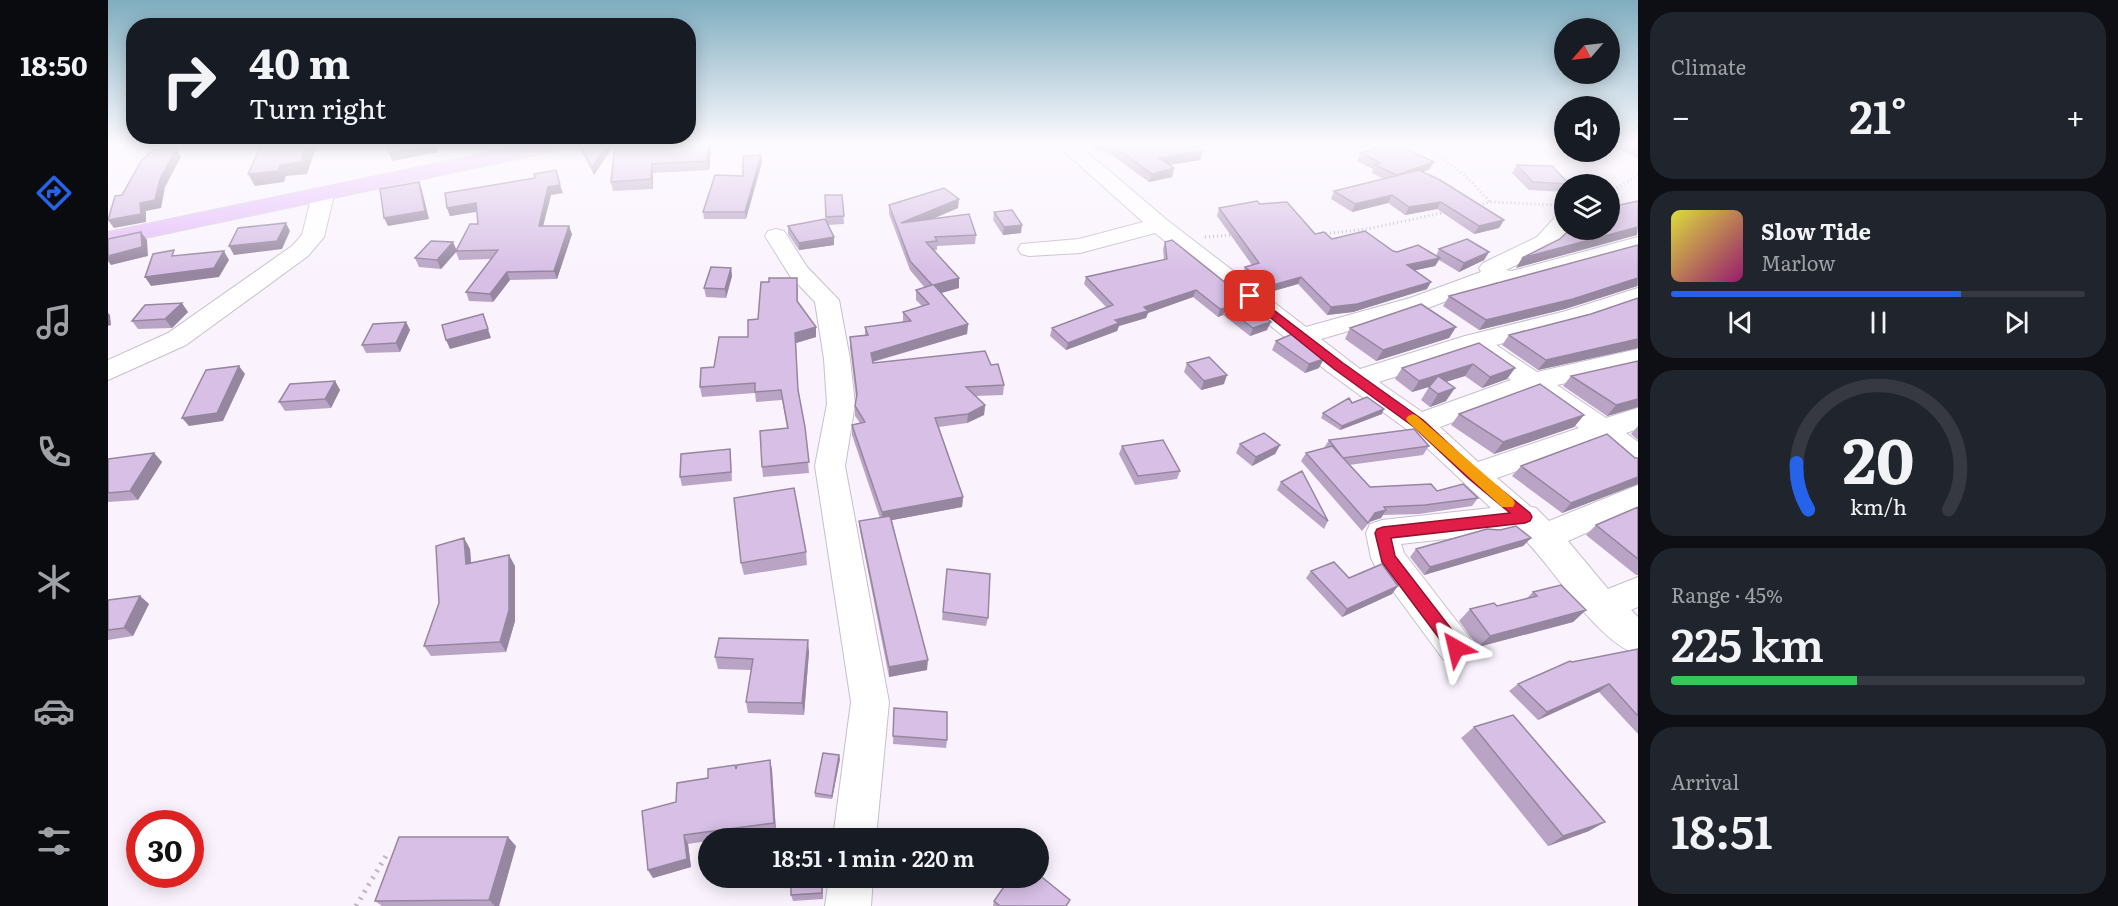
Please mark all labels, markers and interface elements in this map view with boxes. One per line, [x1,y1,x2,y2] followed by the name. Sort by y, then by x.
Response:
[1554,18,1620,84] north arrow
[1554,18,1620,240] map controls
[249,30,350,92] text: 40 m
[150,42,228,120] icon: right
[20,44,88,84] text: 18:50
[1671,51,1746,81] text: Climate
[1849,81,1907,148] text: 21°
[249,87,386,127] text: Turn right
[1671,90,1690,139] text: −
[2066,90,2085,139] text: +
[1554,96,1620,162] button: sound
[33,172,75,214] icon: directions
[1554,174,1620,240] button: layers
[1761,214,1871,247] text: Slow Tide
[1761,247,1836,277] text: Marlow
[1224,270,1275,321] pin
[1233,279,1266,312] icon: arrive
[33,301,75,343] icon: music
[1724,306,1757,339] icon: previous
[1862,306,1895,339] icon: pause
[2000,306,2033,339] icon: next
[1842,411,1914,503] text: 20
[33,431,75,473] icon: phone
[1849,490,1907,522] text: km/h
[33,561,75,603] icon: climate
[1671,579,1783,609] text: Range · 45%
[1671,609,1824,676] text: 225 km
[1424,616,1488,680] position arrow
[33,690,75,732] icon: car
[1671,766,1739,796] text: Arrival
[1671,796,1772,863] text: 18:51
[126,810,204,888] speed limit sign: 30
[33,820,75,862] icon: filters
[772,841,975,874] text: 18:51 · 1 min · 220 m

